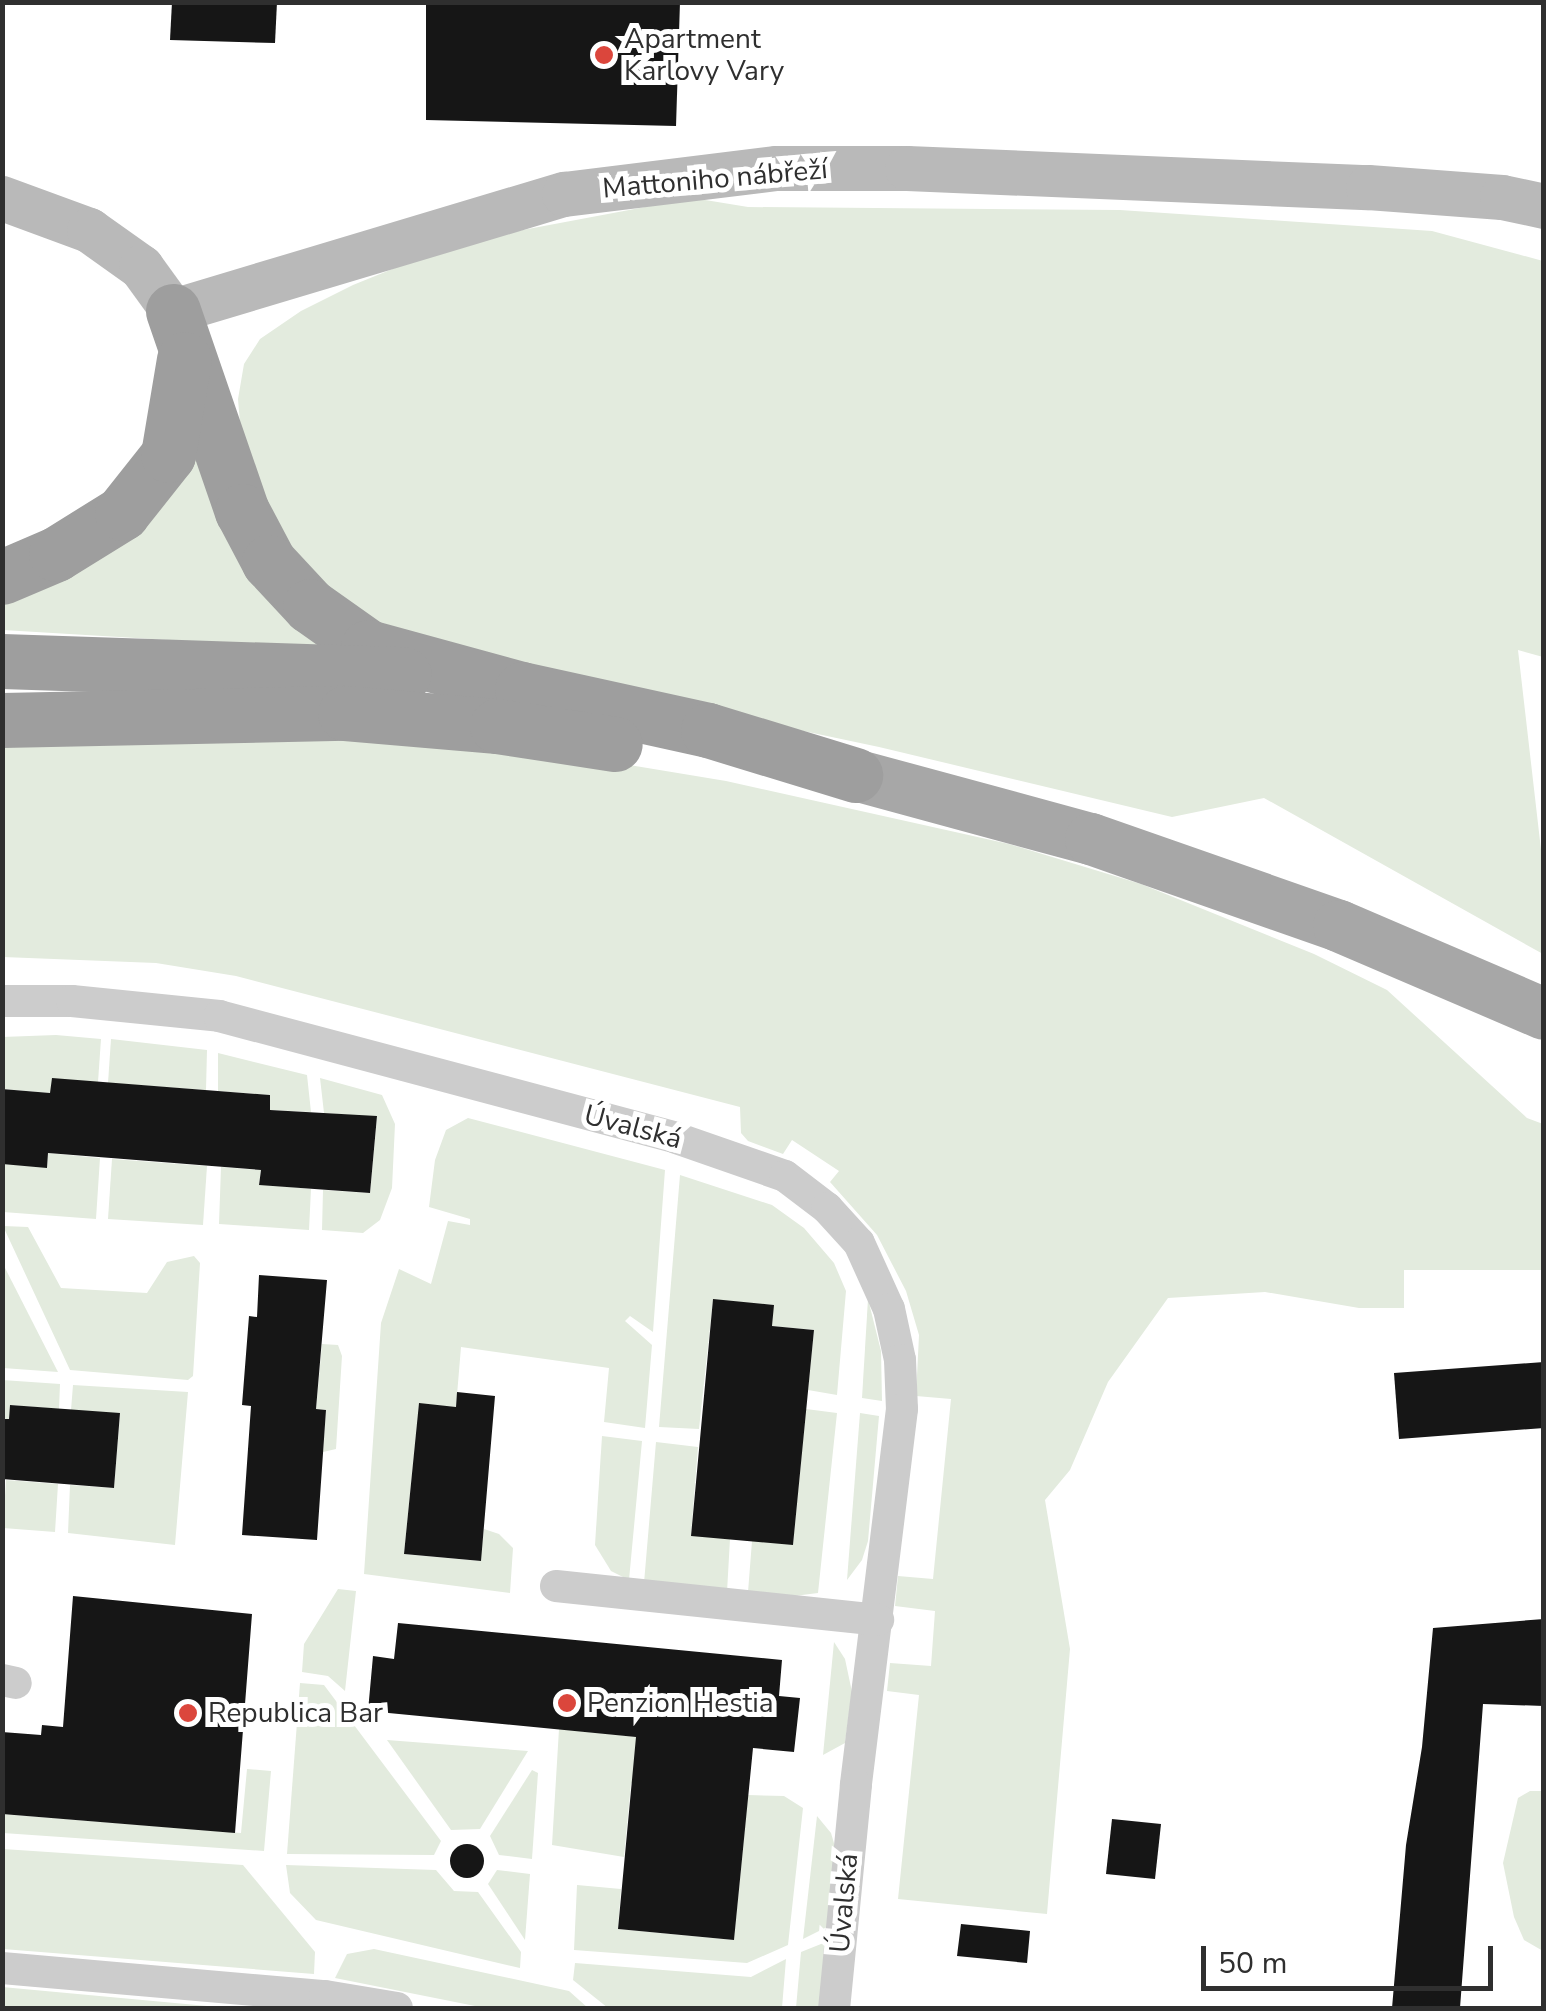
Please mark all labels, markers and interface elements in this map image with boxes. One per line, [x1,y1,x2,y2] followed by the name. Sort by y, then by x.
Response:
[624,22,784,88] place label: Apartment Karlovy Vary
[593,44,615,66] marker: Apartment Karlovy Vary
[601,152,829,206] street label: Mattoniho nábřeží
[581,1098,685,1156] street label: Úvalská
[587,1686,774,1720] place label: Penzion Hestia
[556,1692,578,1714] marker: Penzion Hestia
[208,1696,383,1730] place label: Republica Bar
[177,1702,199,1724] marker: Republica Bar
[823,1852,865,1954] street label: Úvalská
[1206,1926,1498,1988] scale bar
[1218,1943,1287,1984] text: 50 m

